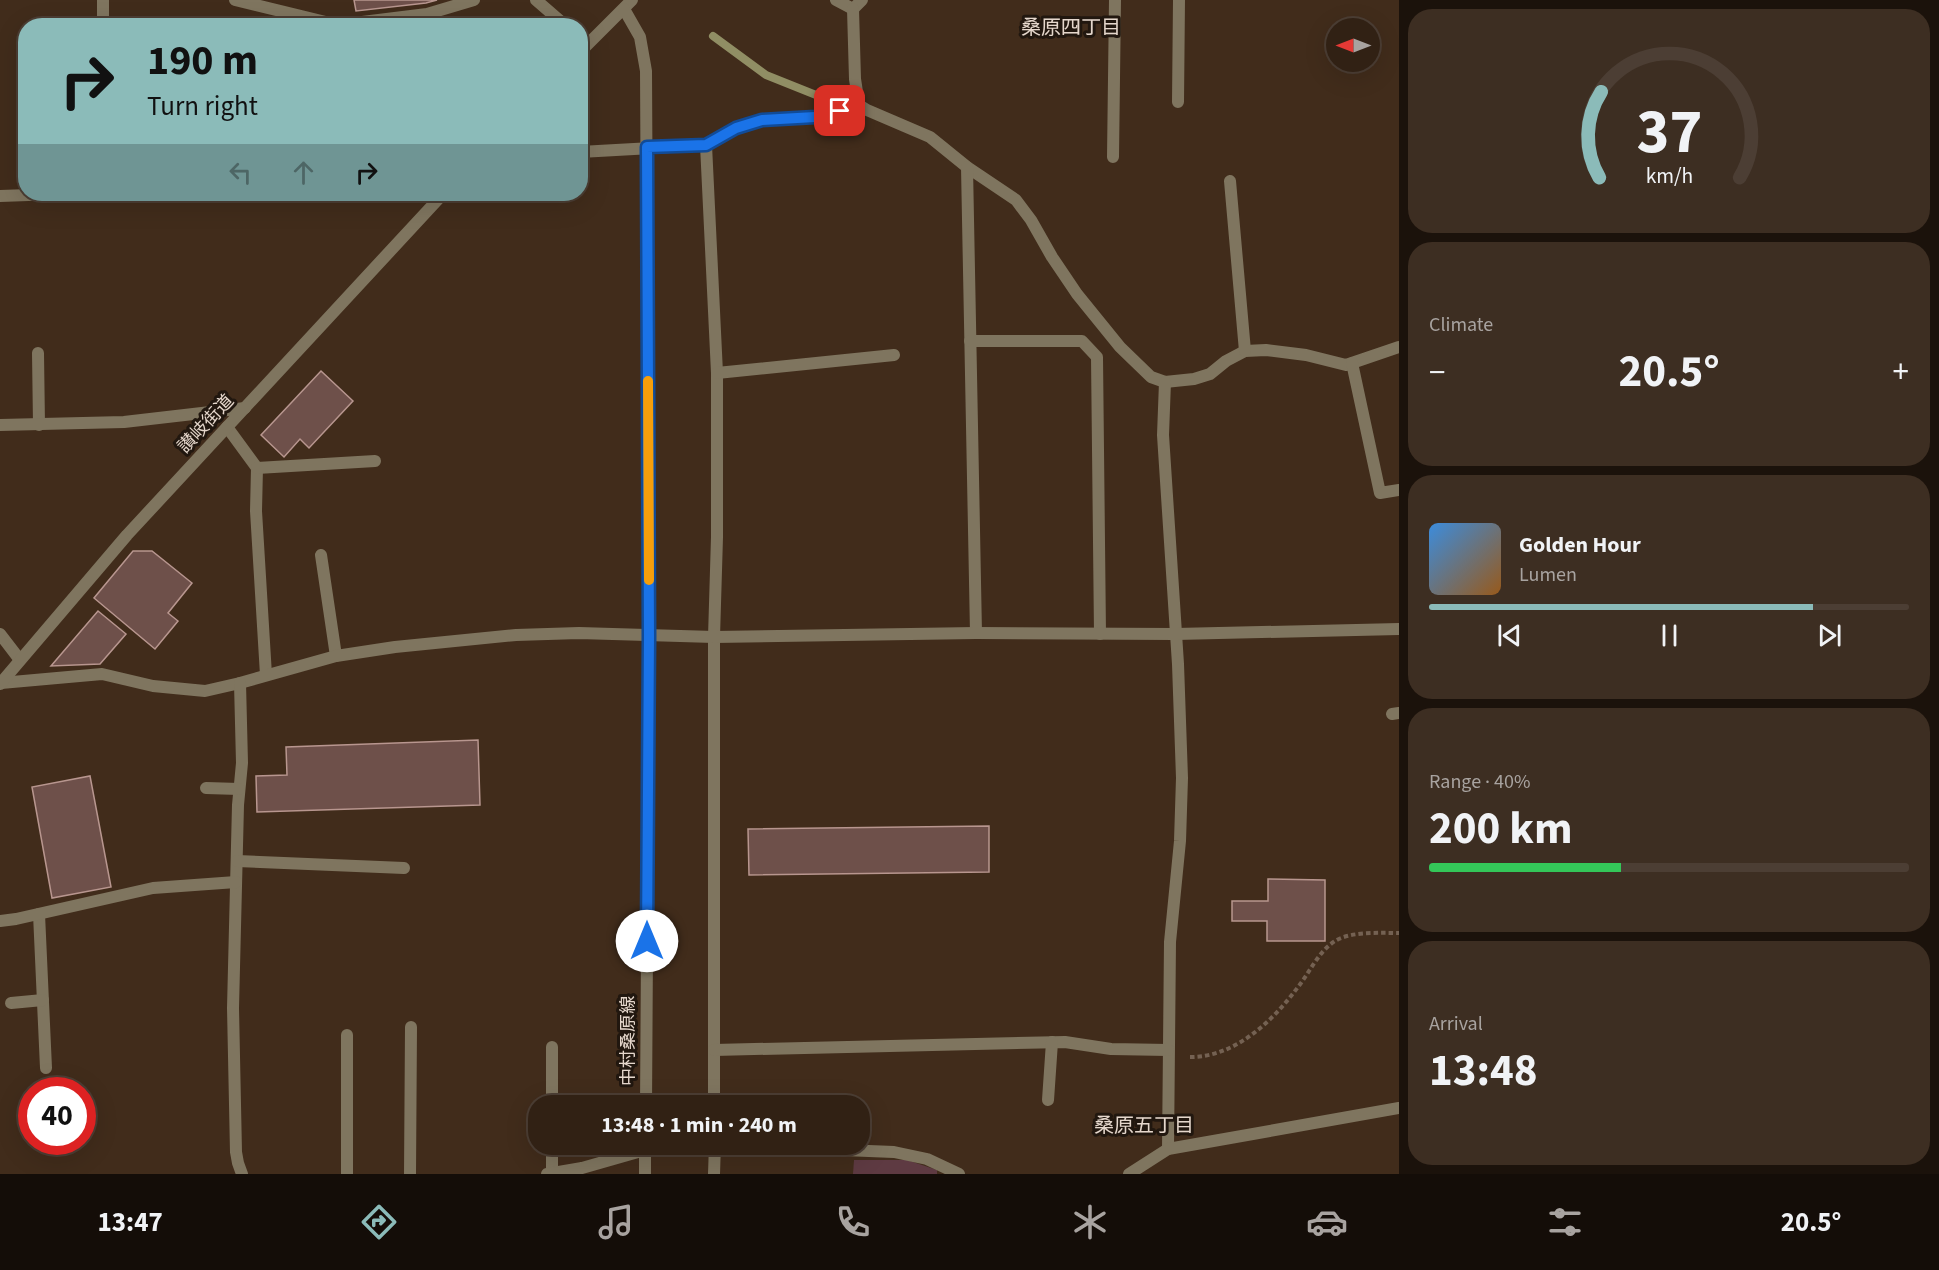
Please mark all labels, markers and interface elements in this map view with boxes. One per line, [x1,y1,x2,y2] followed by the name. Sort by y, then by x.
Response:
[1021,14,1121,42] district label: 桑原四丁目
[1326,18,1380,72] north arrow
[1326,18,1380,72] map controls
[147,31,258,91] text: 190 m
[48,42,126,120] icon: right
[814,85,865,136] pin
[147,87,258,126] text: Turn right
[1636,88,1702,177] text: 37
[823,94,856,127] icon: arrive
[224,156,257,189] icon: left
[287,156,320,189] icon: ahead
[350,156,383,189] icon: right
[1645,161,1693,192] text: km/h
[1429,311,1493,339] text: Climate
[1618,340,1720,404] text: 20.5°
[1429,349,1445,396] text: −
[1893,349,1909,396] text: +
[172,389,240,459] street label: 讃岐街道
[1519,529,1641,561] text: Golden Hour
[1519,561,1577,589] text: Lumen
[1493,619,1526,652] icon: previous
[1653,619,1686,652] icon: pause
[1813,619,1846,652] icon: next
[1429,768,1530,796] text: Range · 40%
[1429,797,1573,861] text: 200 km
[615,909,679,973] position arrow
[616,996,641,1086] street label: 中村桑原線
[1429,1010,1483,1038] text: Arrival
[1429,1039,1538,1103] text: 13:48
[18,1077,96,1155] speed limit sign: 40
[601,1109,797,1141] text: 13:48 · 1 min · 240 m
[1094,1112,1194,1140] district label: 桑原五丁目
[358,1201,400,1243] icon: directions
[595,1201,637,1243] icon: music
[832,1201,874,1243] icon: phone
[1069,1201,1111,1243] icon: climate
[1306,1201,1348,1243] icon: car
[1544,1201,1586,1243] icon: filters
[98,1203,163,1242] text: 13:47
[1781,1203,1841,1242] text: 20.5°

